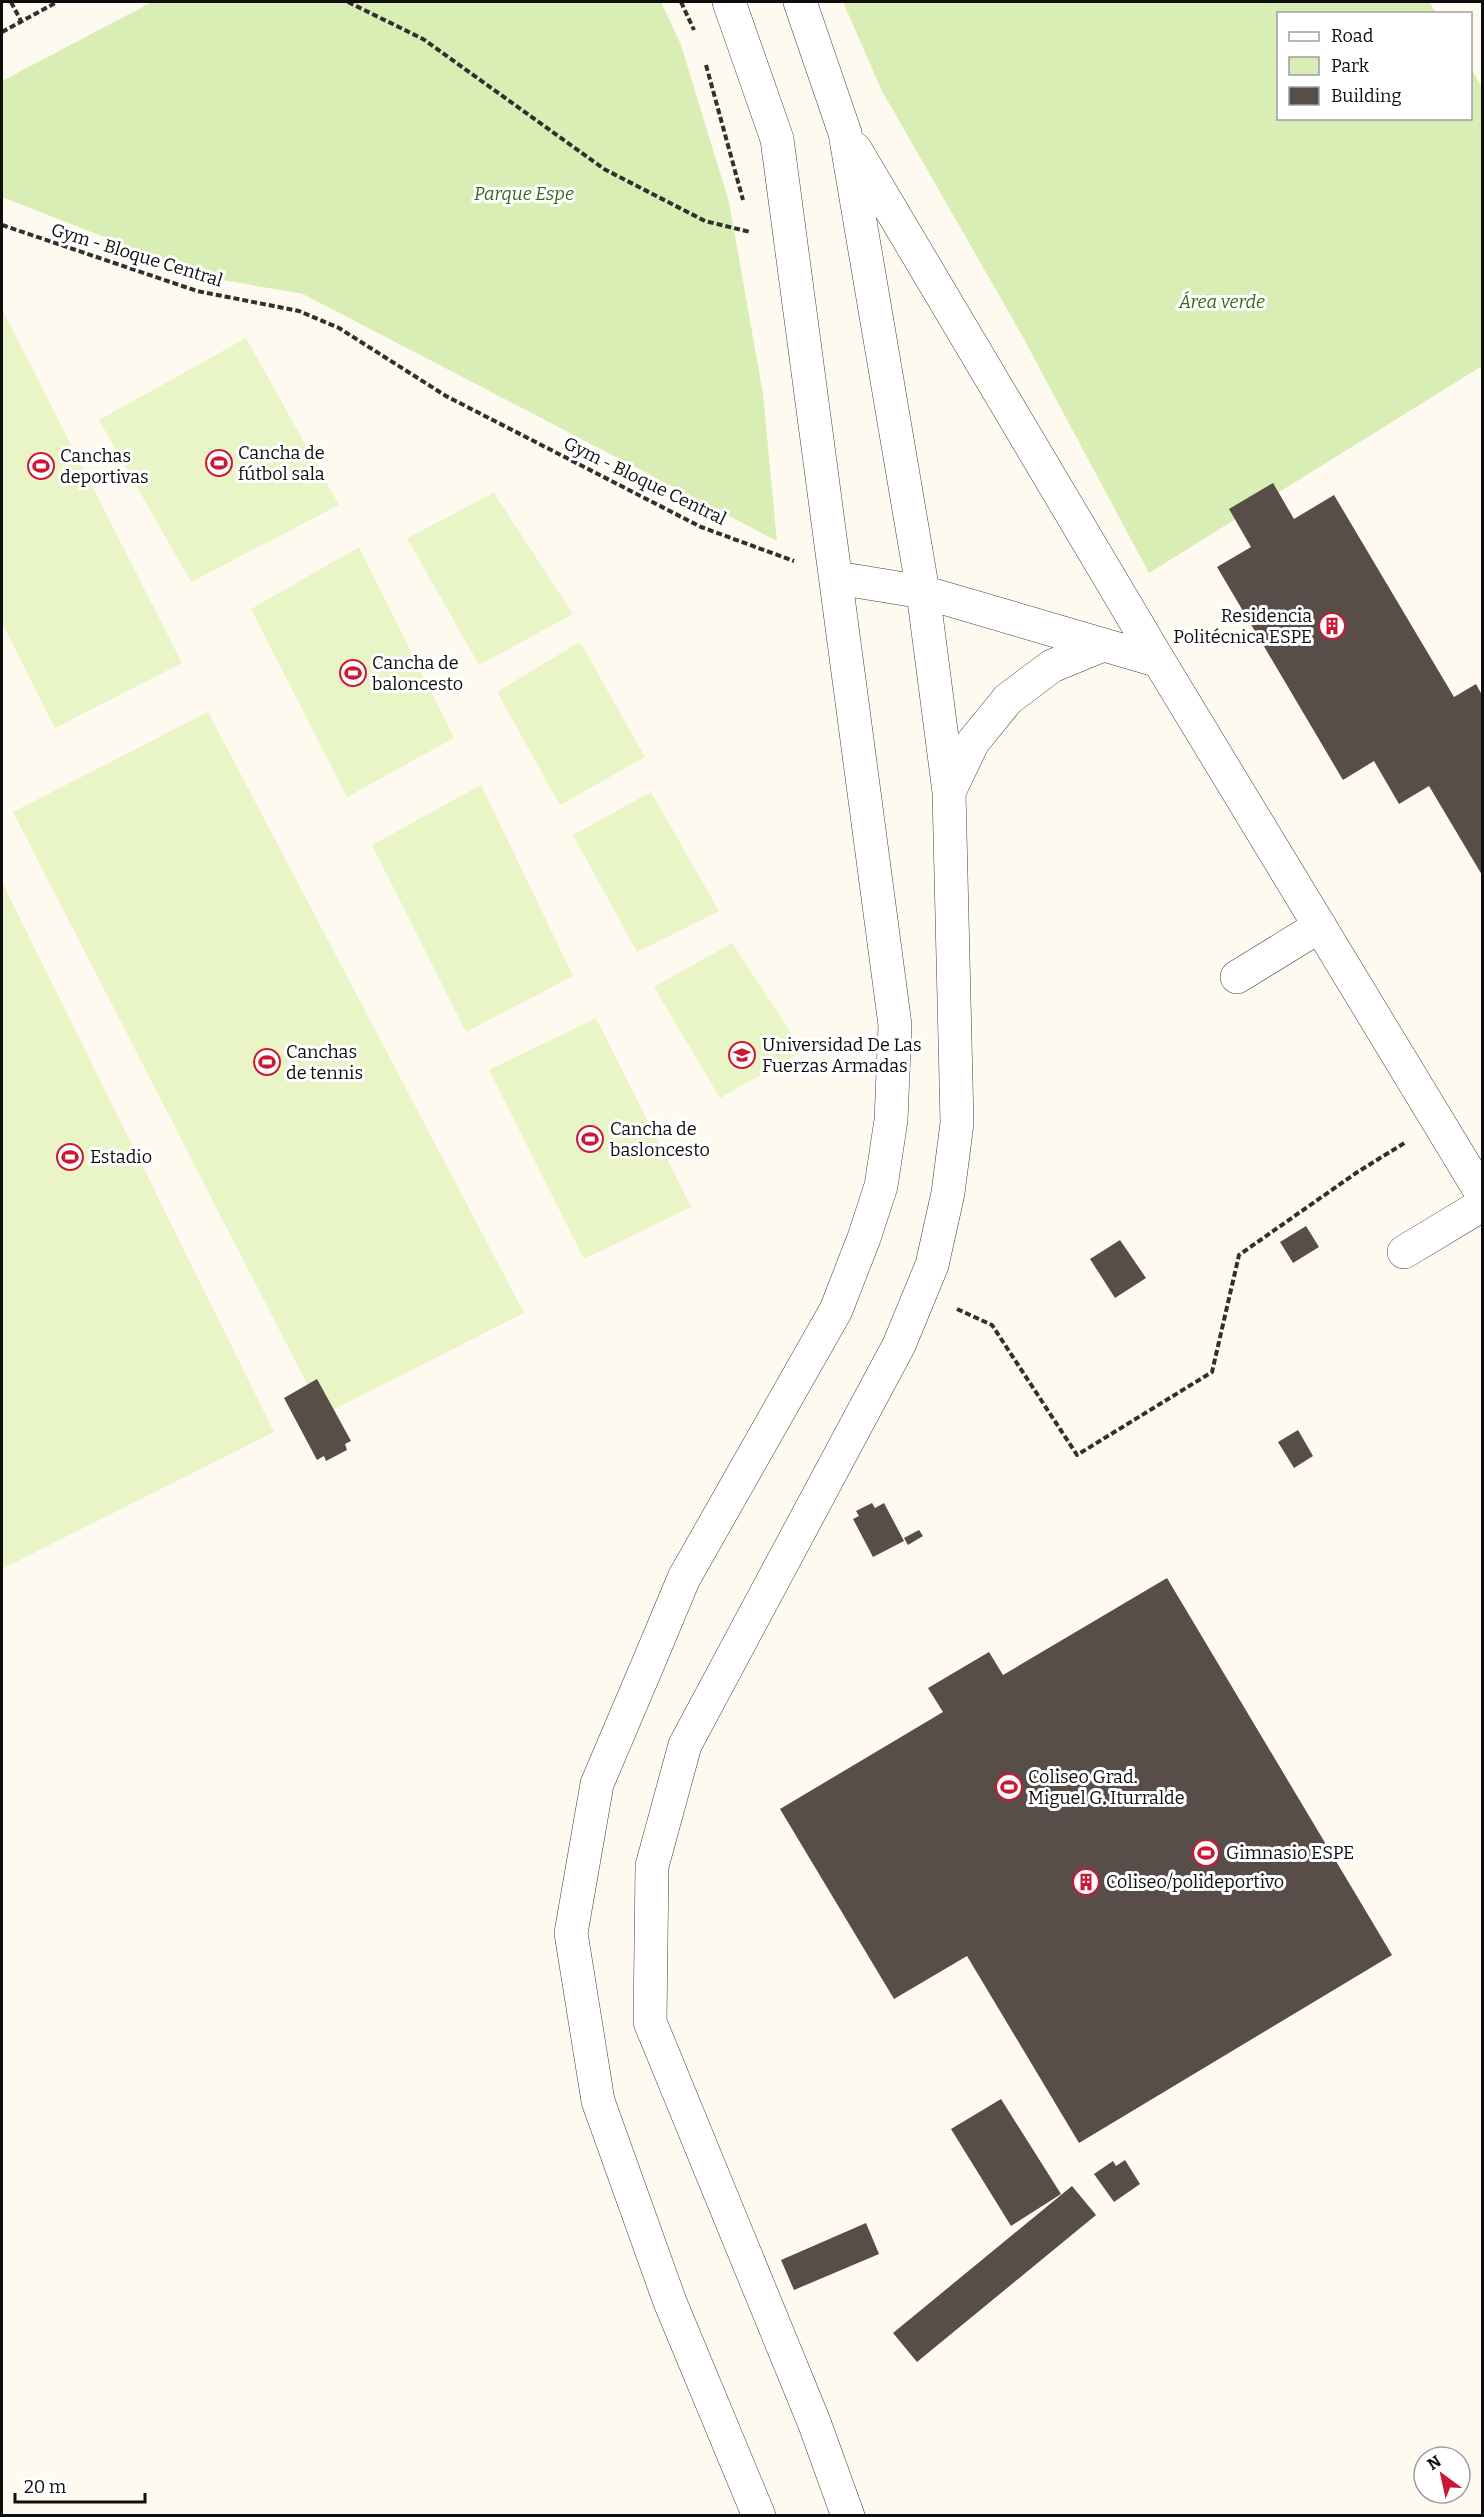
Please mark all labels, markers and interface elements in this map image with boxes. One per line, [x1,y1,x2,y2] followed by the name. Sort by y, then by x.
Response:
[1277,12,1472,120] legend
[1331,25,1374,47] text: Road
[1331,55,1370,77] text: Park
[1331,85,1402,107] text: Building
[474,183,574,205] park label: Parque Espe
[49,218,225,292] street label: Gym - Bloque Central
[1178,291,1265,313] park label: Área verde
[560,432,730,530] street label: Gym - Bloque Central
[238,442,325,485] place label: Cancha de fútbol sala
[60,445,149,488] place label: Canchas deportivas
[204,448,234,478] sports icon: Cancha de fútbol sala
[26,451,56,481] sports icon: Canchas deportivas
[1173,605,1312,648] place label: Residencia Politécnica ESPE
[1317,611,1347,641] building icon: Residencia Politécnica ESPE
[372,652,463,695] place label: Cancha de baloncesto
[338,658,368,688] sports icon: Cancha de baloncesto
[762,1034,922,1077] place label: Universidad De Las Fuerzas Armadas
[727,1040,757,1070] school or university icon: Universidad De Las Fuerzas Armadas
[286,1041,363,1084] place label: Canchas de tennis
[252,1047,282,1077] sports icon: Canchas de tennis
[610,1118,710,1161] place label: Cancha de basloncesto
[575,1124,605,1154] sports icon: Cancha de basloncesto
[55,1142,85,1172] sports icon: Estadio
[90,1146,152,1168] place label: Estadio
[1028,1766,1185,1809] place label: Coliseo Grad. Miguel G. Iturralde
[994,1772,1024,1802] sports icon: Coliseo Grad. Miguel G. Iturralde
[1191,1838,1221,1868] sports icon: Gimnasio ESPE
[1226,1842,1354,1864] place label: Gimnasio ESPE
[1071,1867,1101,1897] building icon: Coliseo/polideportivo
[1106,1871,1284,1893] place label: Coliseo/polideportivo
[1412,2445,1472,2505] north arrow
[1424,2452,1444,2474] text: N
[15,2466,146,2504] scale bar
[24,2476,66,2498] text: 20 m

